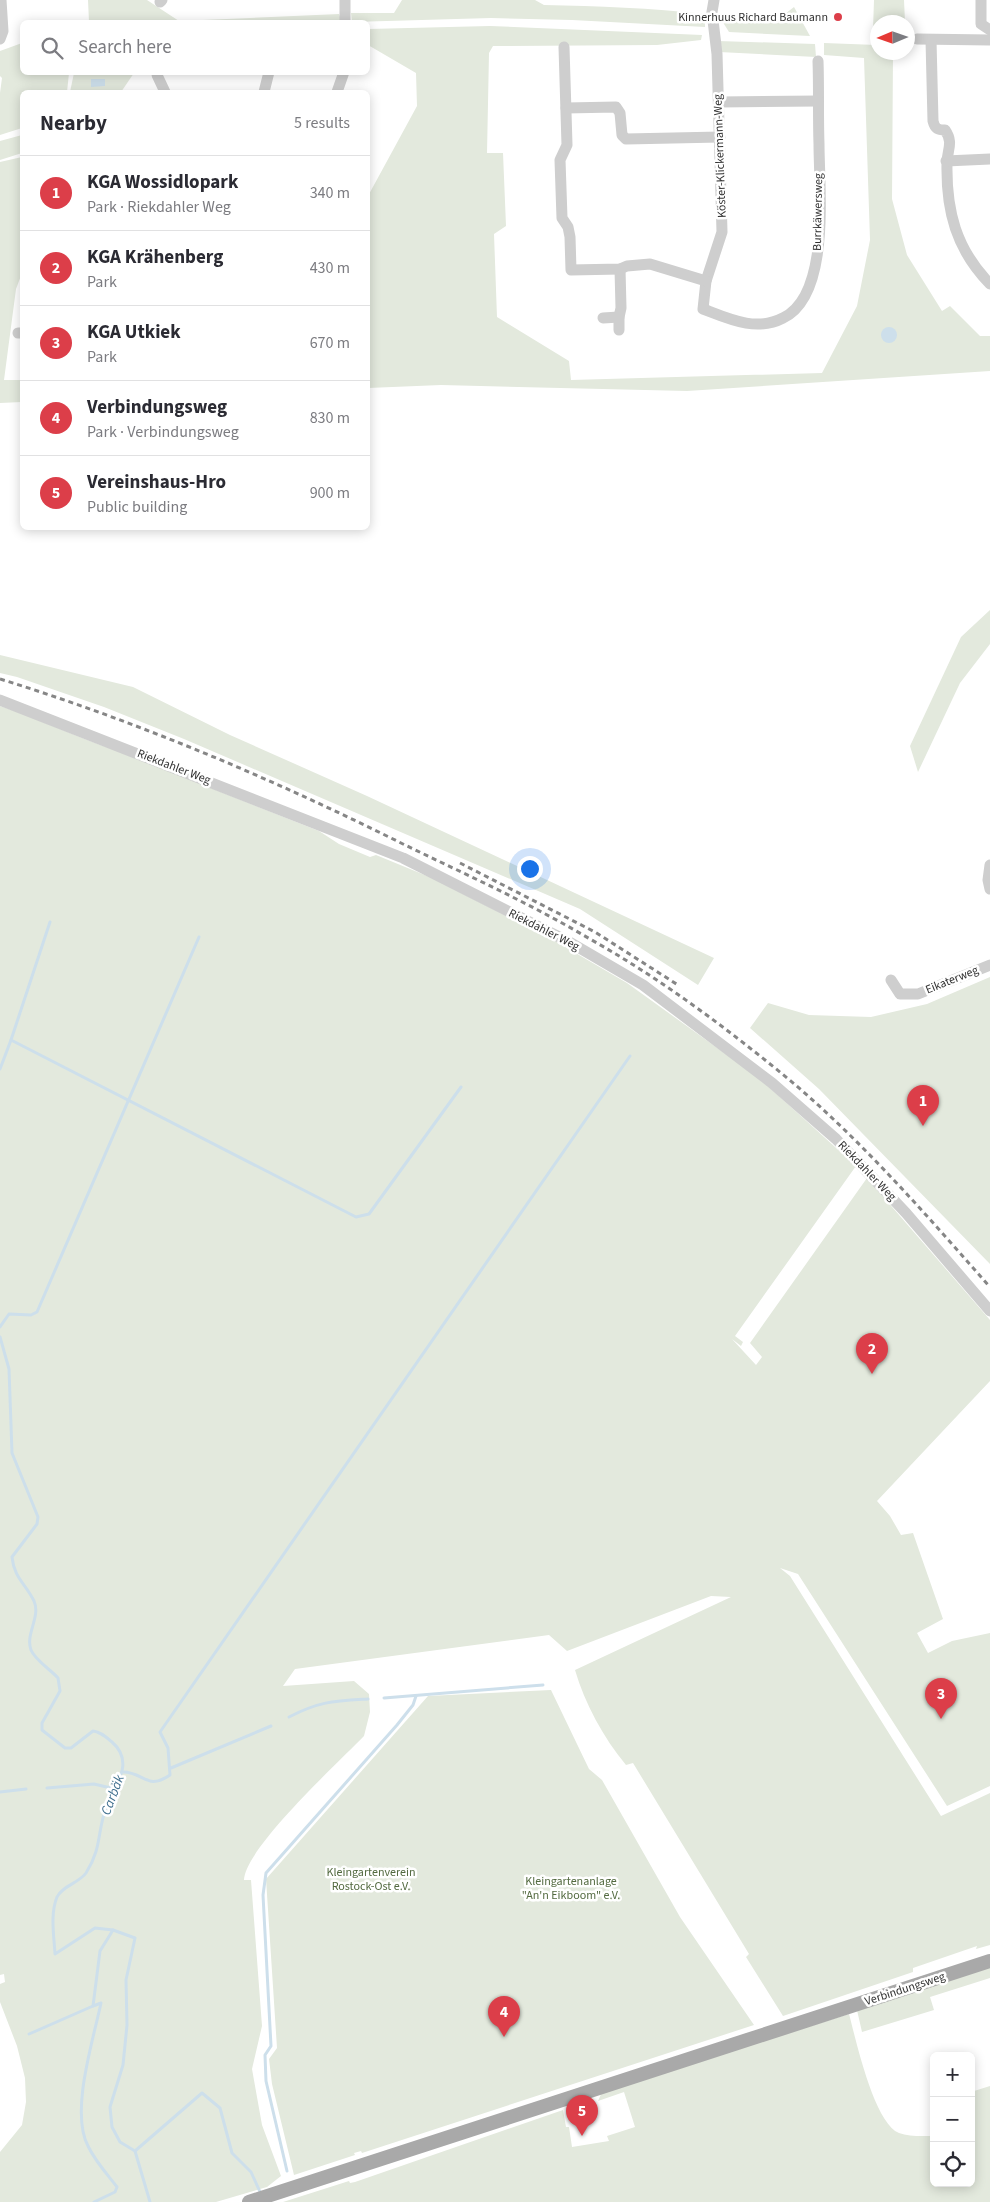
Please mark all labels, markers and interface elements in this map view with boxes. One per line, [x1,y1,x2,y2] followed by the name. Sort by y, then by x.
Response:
[678,9,828,26] place label: Kinnerhuus Richard Baumann
[832,11,844,23] marker: Kinnerhuus Richard Baumann
[870,15,915,60] north arrow
[20,20,370,75] search box
[38,34,66,62] icon: search
[78,34,172,61] text: Search here
[709,94,731,218] street label: Köster-Klickermann-Weg
[40,108,107,138] text: Nearby
[294,112,350,134] text: 5 results
[87,169,238,196] text: KGA Wossidlopark
[809,173,827,251] street label: Burrkäwersweg
[52,182,60,204] text: 1
[310,182,350,204] text: 340 m
[87,196,231,218] text: Park · Riekdahler Weg
[87,244,223,271] text: KGA Krähenberg
[52,257,60,279] text: 2
[310,257,350,279] text: 430 m
[87,271,117,293] text: Park
[87,319,181,346] text: KGA Utkiek
[52,332,60,354] text: 3
[310,332,350,354] text: 670 m
[87,346,117,368] text: Park
[87,394,227,421] text: Verbindungsweg
[52,407,60,429] text: 4
[310,407,350,429] text: 830 m
[87,421,239,443] text: Park · Verbindungsweg
[87,469,226,496] text: Vereinshaus-Hro
[52,482,60,504] text: 5
[310,482,350,504] text: 900 m
[87,496,187,518] text: Public building
[135,745,213,789] street label: Riekdahler Weg
[517,856,543,882] your location
[506,905,582,955] street label: Riekdahler Weg
[923,962,981,998] street label: Eikaterweg
[907,1085,939,1126] pin: 1
[834,1137,900,1205] street label: Riekdahler Weg
[856,1333,888,1374] pin: 2
[925,1678,957,1719] pin: 3
[96,1772,130,1818] water label: Carbäk
[327,1864,415,1895] park label: Kleingartenverein Rostock-Ost e.V.
[522,1873,620,1904] park label: Kleingartenanlage "An'n Eikboom" e.V.
[863,1968,947,2010] street label: Verbindungsweg
[488,1996,520,2037] pin: 4
[930,2052,975,2187] map controls
[930,2052,975,2097] button: +
[566,2095,598,2136] pin: 5
[930,2097,975,2142] button: −
[930,2142,975,2187] button: locate

